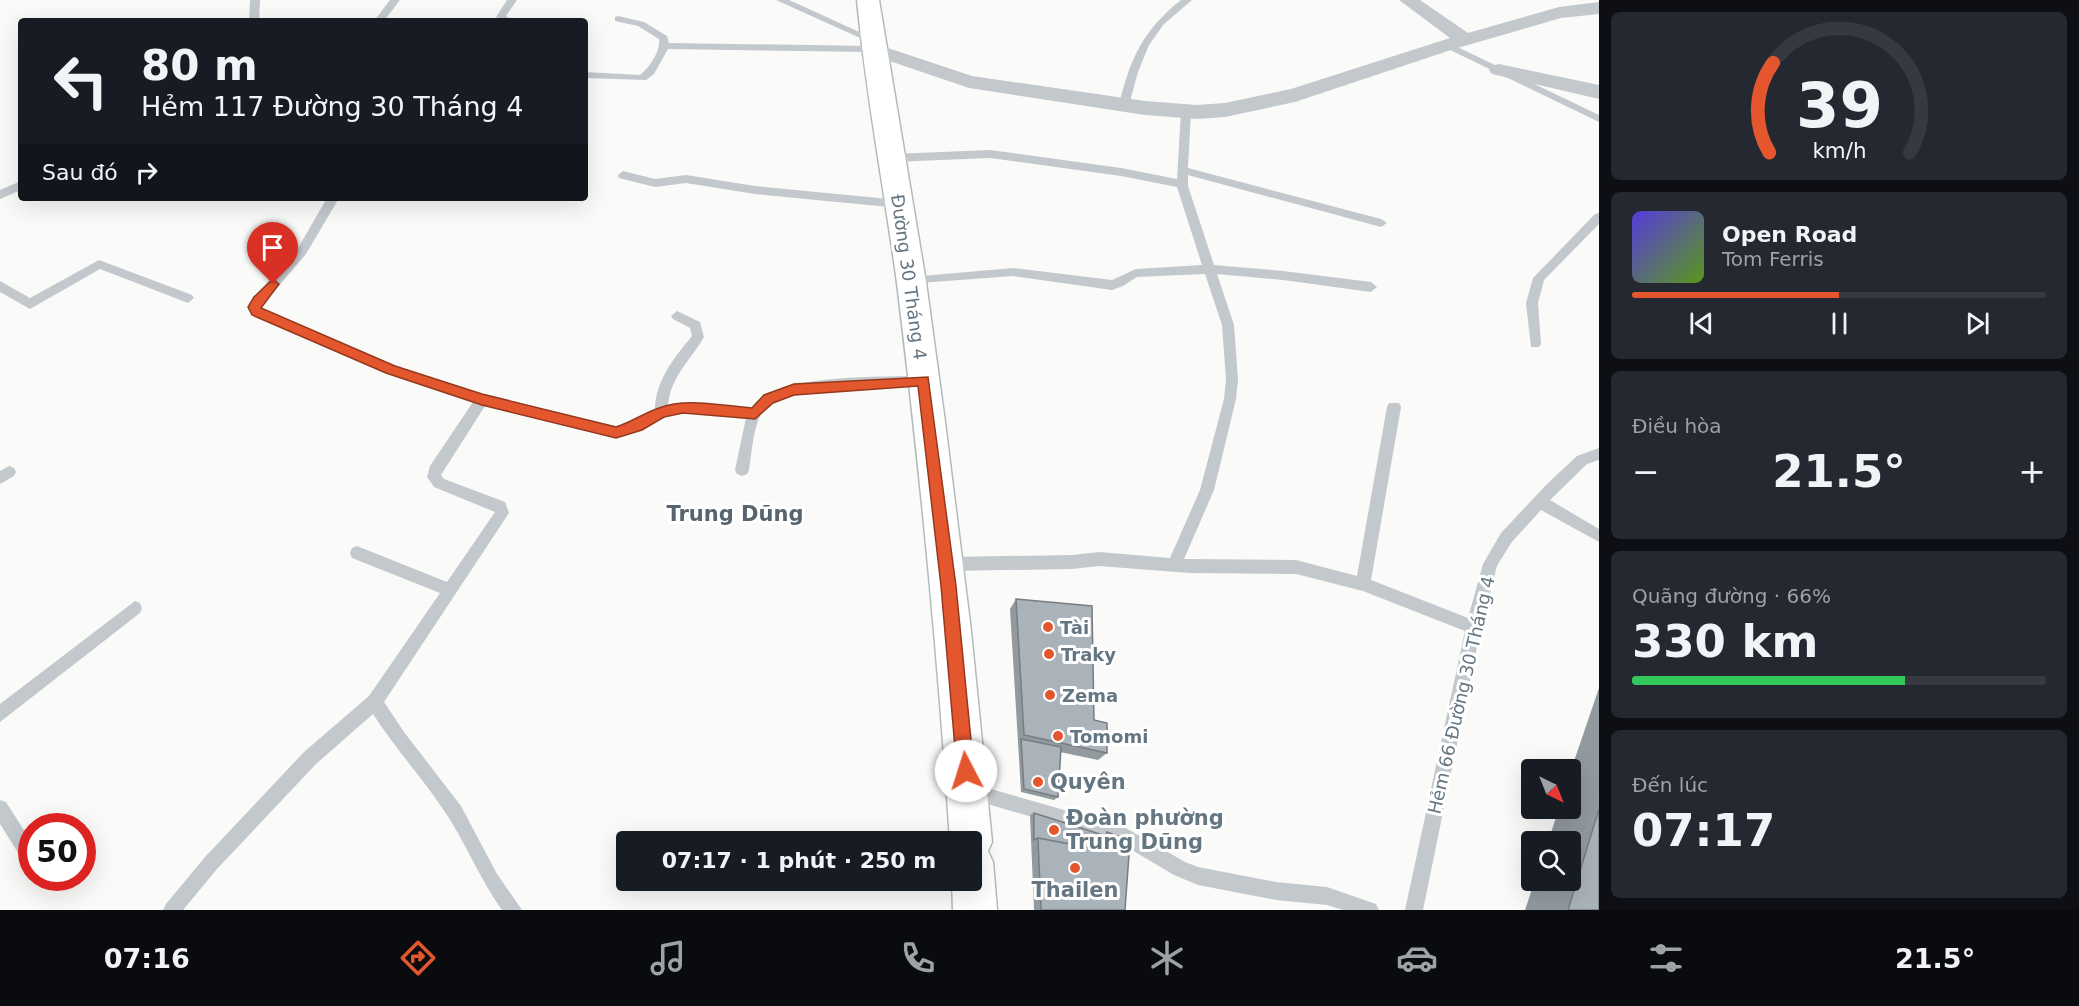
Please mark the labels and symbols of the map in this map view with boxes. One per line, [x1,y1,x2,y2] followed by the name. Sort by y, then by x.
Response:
[887,193,931,361] street label: Đường 30 Tháng 4
[247,222,298,284] pin
[667,502,803,526] district label: Trung Dũng
[1423,574,1499,816] street label: Hẻm 66 Đường 30 Tháng 4
[1060,617,1089,638] place label: Tài
[1041,620,1055,634] marker: Tài
[1061,644,1116,665] place label: Traky
[1042,647,1056,661] marker: Traky
[1062,685,1118,706] place label: Zema
[1043,688,1057,702] marker: Zema
[1070,726,1148,747] place label: Tomomi
[1051,729,1065,743] marker: Tomomi
[934,739,998,803] position arrow
[1521,759,1581,819] north arrow
[1050,770,1126,794] place label: Quyên
[1031,775,1045,789] marker: Quyên
[1066,806,1224,854] place label: Đoàn phường Trung Dũng
[18,813,96,891] speed limit sign: 50
[1047,823,1061,837] marker: Đoàn phường Trung Dũng
[1068,861,1082,875] marker: Thailen
[1031,878,1119,902] place label: Thailen

